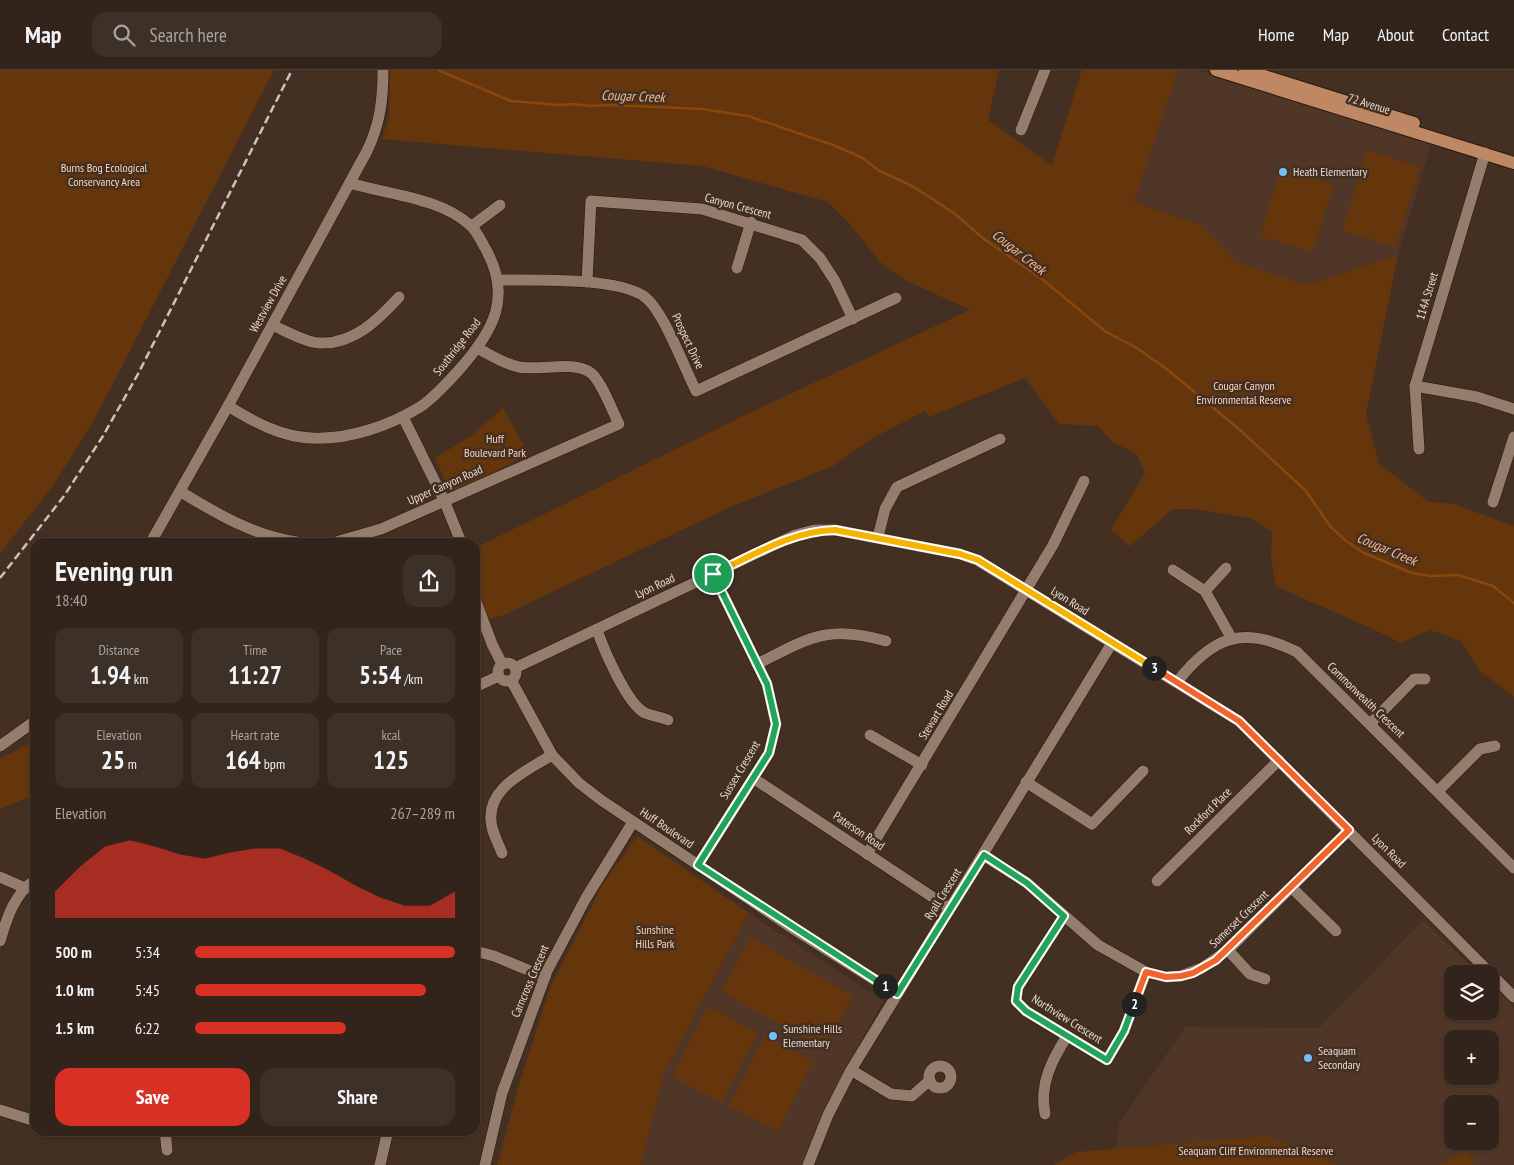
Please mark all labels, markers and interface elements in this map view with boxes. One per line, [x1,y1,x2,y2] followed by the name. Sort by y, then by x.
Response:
[92,12,442,57] search box
[25,19,62,50] text: Map
[110,21,138,49] icon: search
[150,23,227,47] text: Search here
[1258,23,1295,46] text: Home
[1323,23,1349,46] text: Map
[1377,23,1414,46] text: About
[1442,23,1489,46] text: Contact
[601,86,667,106] water label: Cougar Creek
[1346,90,1392,117] street label: 72 Avenue
[61,160,148,189] park label: Burns Bog Ecological Conservancy Area
[1293,164,1368,179] place label: Heath Elementary
[1277,166,1289,178] marker: Heath Elementary
[703,189,774,222] street label: Canyon Crescent
[988,225,1051,280] water label: Cougar Creek
[1412,270,1441,321] street label: 114A Street
[246,272,289,335] street label: Westview Drive
[669,311,708,371] street label: Prospect Drive
[430,315,484,378] street label: Southridge Road
[1196,378,1292,407] park label: Cougar Canyon Environmental Reserve
[464,431,526,460] park label: Huff Boulevard Park
[405,461,485,508] street label: Upper Canyon Road
[1354,528,1421,570] water label: Cougar Creek
[55,552,173,589] text: Evening run
[692,553,734,595] pin
[403,555,455,607] button: share
[699,560,727,588] icon: arrive
[633,570,677,601] street label: Lyon Road
[1048,583,1092,618] street label: Lyon Road
[55,590,87,610] text: 18:40
[98,641,140,659] text: Distance
[243,641,267,659] text: Time
[380,641,402,659] text: Pace
[1142,656,1166,680] pin: 3
[90,659,131,691] text: 1.94
[228,659,282,691] text: 11:27
[359,659,401,691] text: 5:54
[1151,659,1158,677] text: 3
[1324,659,1409,741] street label: Commonwealth Crescent
[131,670,148,688] text: km
[401,670,423,688] text: /km
[915,687,956,742] street label: Stewart Road
[97,726,141,744] text: Elevation
[231,726,279,744] text: Heart rate
[381,726,401,744] text: kcal
[716,737,763,802] street label: Sussex Crescent
[101,744,125,776] text: 25
[225,744,261,776] text: 164
[373,744,409,776] text: 125
[125,755,137,773] text: m
[261,755,285,773] text: bpm
[1181,784,1234,837] street label: Rockford Place
[55,803,106,823] text: Elevation
[390,803,455,823] text: 267–289 m
[637,804,697,851] street label: Huff Boulevard
[831,808,888,853] street label: Paterson Road
[1369,830,1410,871] street label: Lyon Road
[921,865,965,922] street label: Ryall Crescent
[1206,886,1272,951] street label: Somerset Crescent
[635,922,675,951] park label: Sunshine Hills Park
[55,942,92,962] text: 500 m
[135,942,160,962] text: 5:34
[508,942,552,1019] street label: Carncross Crescent
[1444,965,1499,1150] map controls
[1444,965,1499,1020] button: layers
[872,974,898,998] pin: 1
[882,977,889,995] text: 1
[55,980,94,1000] text: 1.0 km
[135,980,160,1000] text: 5:45
[1029,991,1106,1047] street label: Northview Crescent
[1122,992,1146,1016] pin: 2
[1131,995,1138,1013] text: 2
[55,1018,94,1038] text: 1.5 km
[135,1018,160,1038] text: 6:22
[783,1021,842,1050] place label: Sunshine Hills Elementary
[767,1030,779,1042] marker: Sunshine Hills Elementary
[1444,1030,1499,1085] button: +
[1318,1043,1361,1072] place label: Seaquam Secondary
[1302,1052,1314,1064] marker: Seaquam Secondary
[55,1068,250,1126] button: Save
[260,1068,455,1126] button: Share
[1444,1095,1499,1150] button: −
[1178,1143,1334,1158] park label: Seaquam Cliff Environmental Reserve

